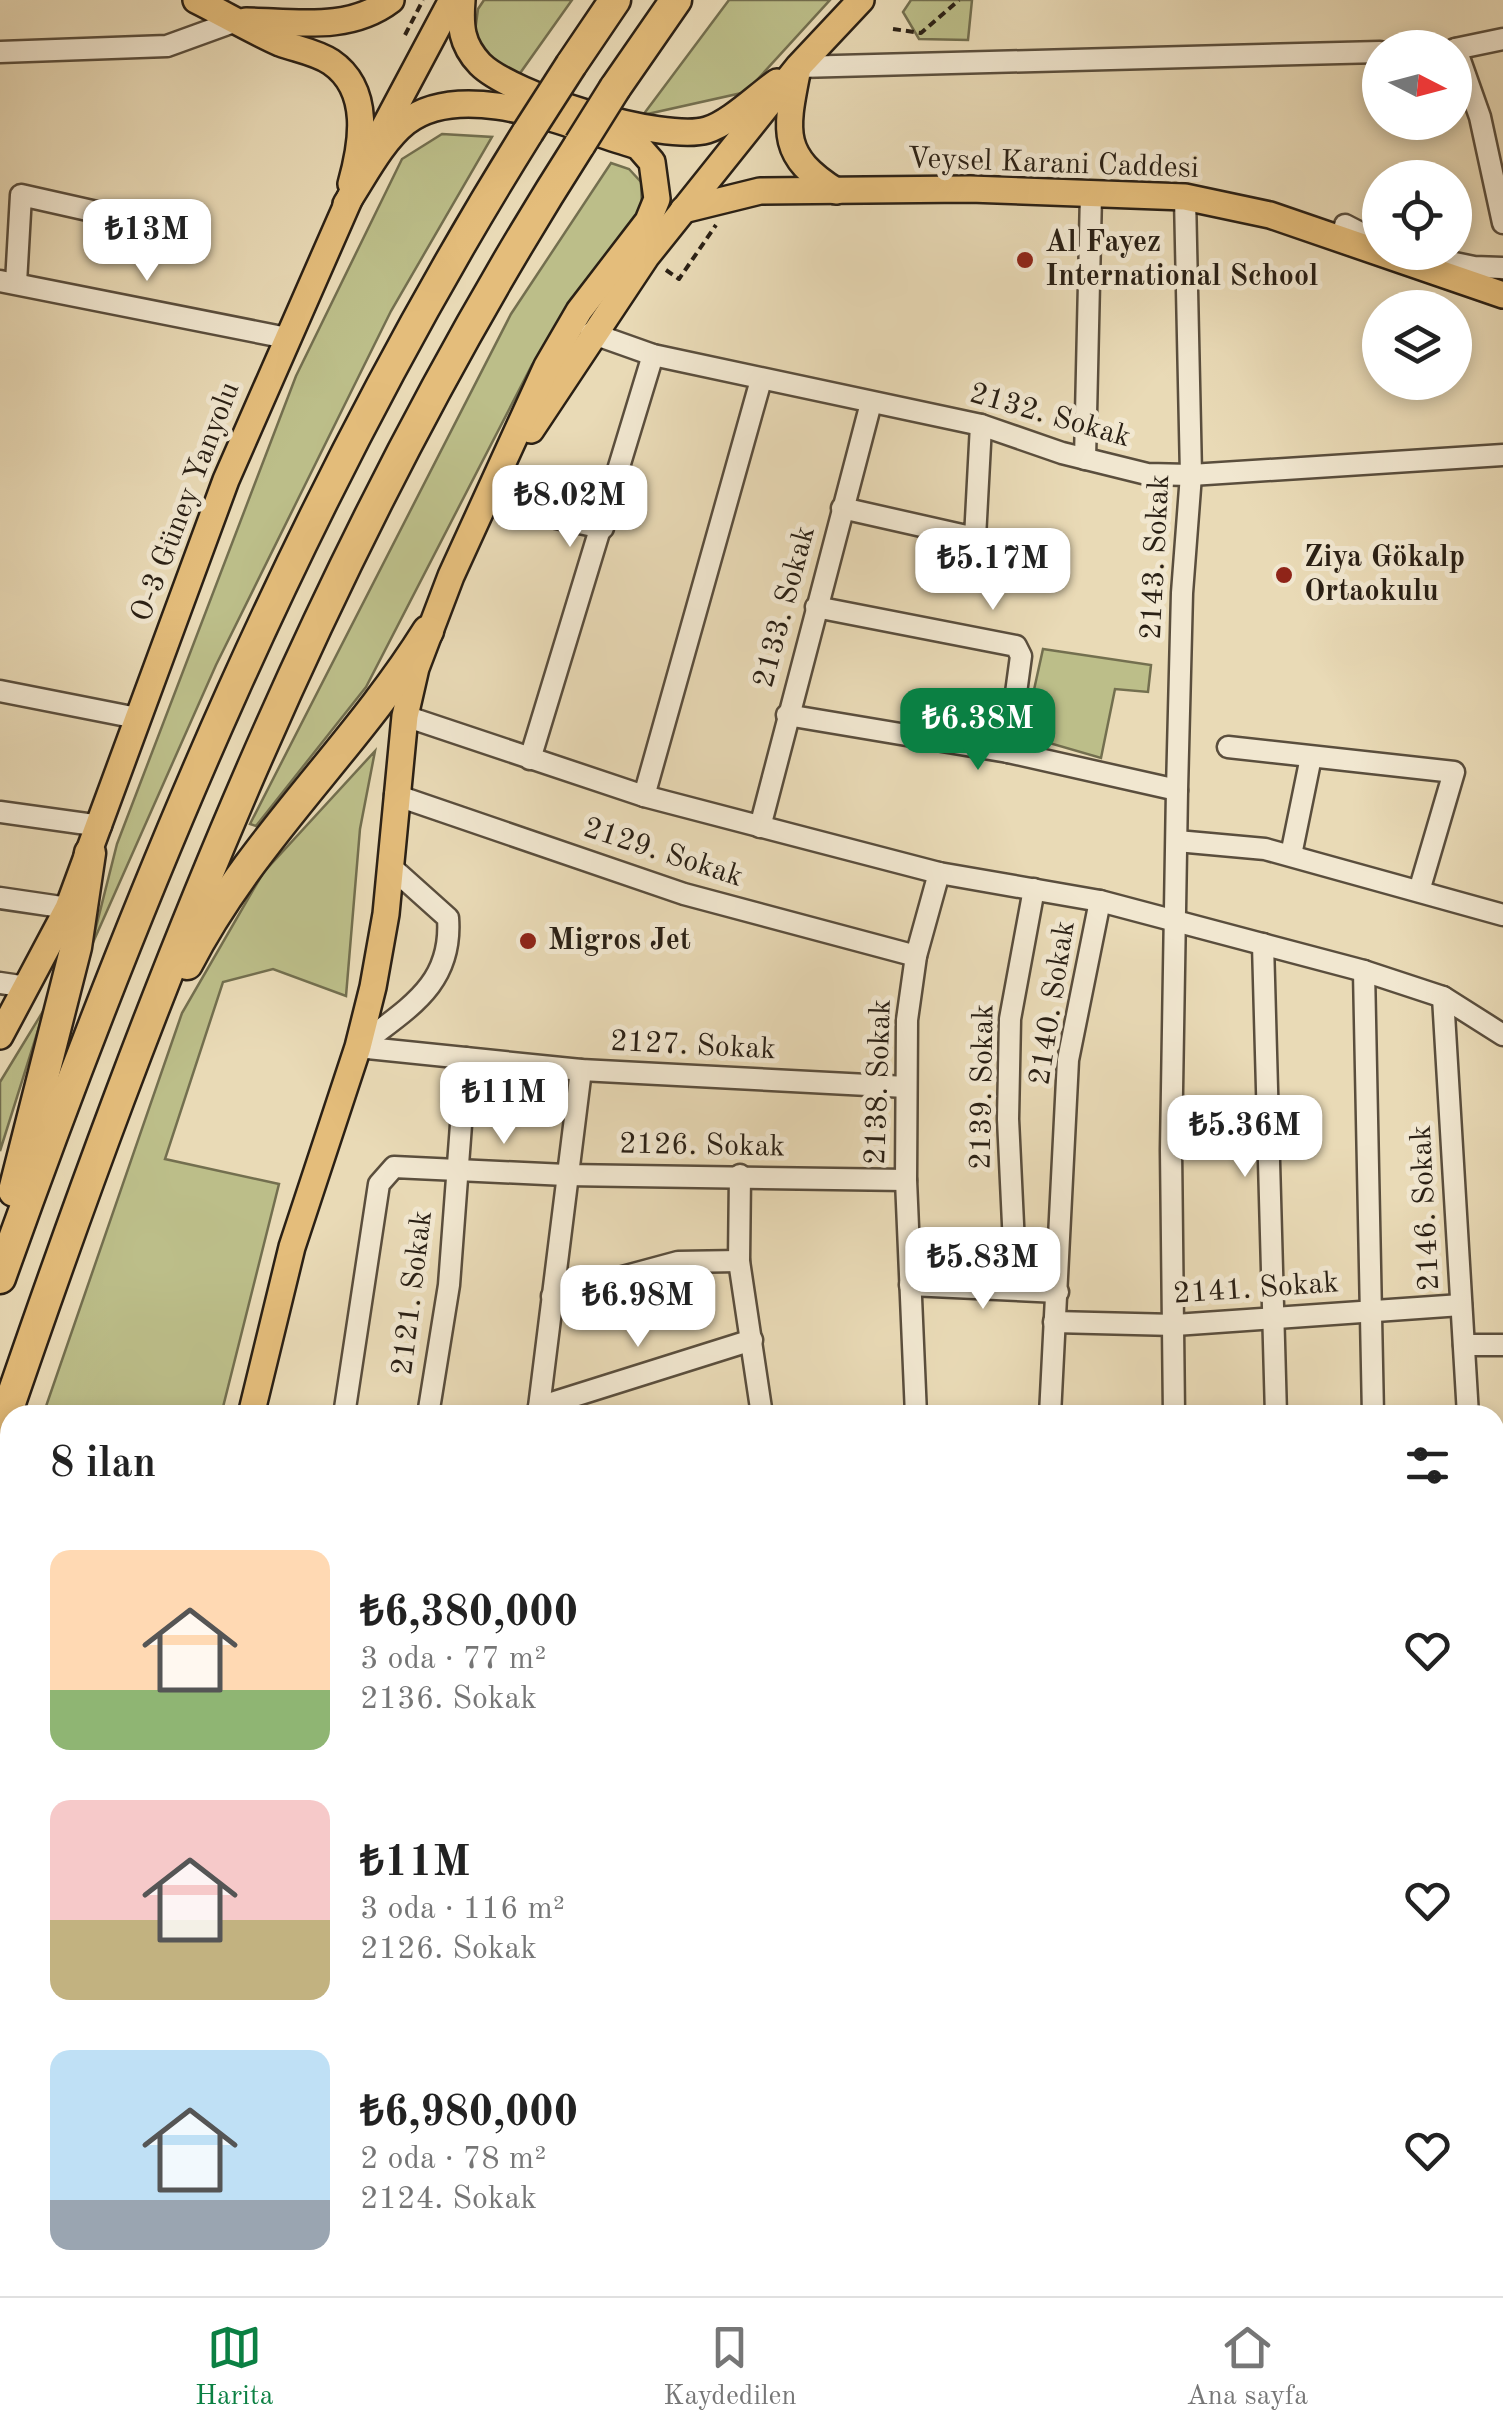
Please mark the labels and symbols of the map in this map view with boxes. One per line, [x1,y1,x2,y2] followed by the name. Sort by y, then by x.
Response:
[1362,30,1472,140] north arrow
[907,144,1199,184] street label: Veysel Karani Caddesi
[88,199,206,284] pin: ₺13M
[1045,228,1318,292] place label: Al Fayez International School
[1014,249,1036,271] marker: Al Fayez International School
[126,378,246,626] street label: O-3 Güney Yanyolu
[966,379,1134,453] street label: 2132. Sokak
[489,465,651,550] pin: ₺8.02M
[1137,473,1175,641] street label: 2143. Sokak
[749,523,821,691] street label: 2133. Sokak
[912,528,1074,613] pin: ₺5.17M
[1304,543,1465,607] place label: Ziya Gökalp Ortaokulu
[1273,564,1295,586] marker: Ziya Gökalp Ortaokulu
[897,688,1059,773] pin: ₺6.38M
[579,813,747,893] street label: 2129. Sokak
[1025,919,1081,1087] street label: 2140. Sokak
[548,926,691,956] place label: Migros Jet
[517,930,539,952] marker: Migros Jet
[861,999,897,1165] street label: 2138. Sokak
[967,1004,999,1170] street label: 2139. Sokak
[609,1027,777,1065] street label: 2127. Sokak
[445,1062,563,1147] pin: ₺11M
[1164,1095,1326,1180] pin: ₺5.36M
[1407,1124,1445,1292] street label: 2146. Sokak
[619,1130,785,1162] street label: 2126. Sokak
[388,1209,438,1377] street label: 2121. Sokak
[902,1227,1064,1312] pin: ₺5.83M
[557,1265,719,1350] pin: ₺6.98M
[1172,1268,1340,1310] street label: 2141. Sokak

